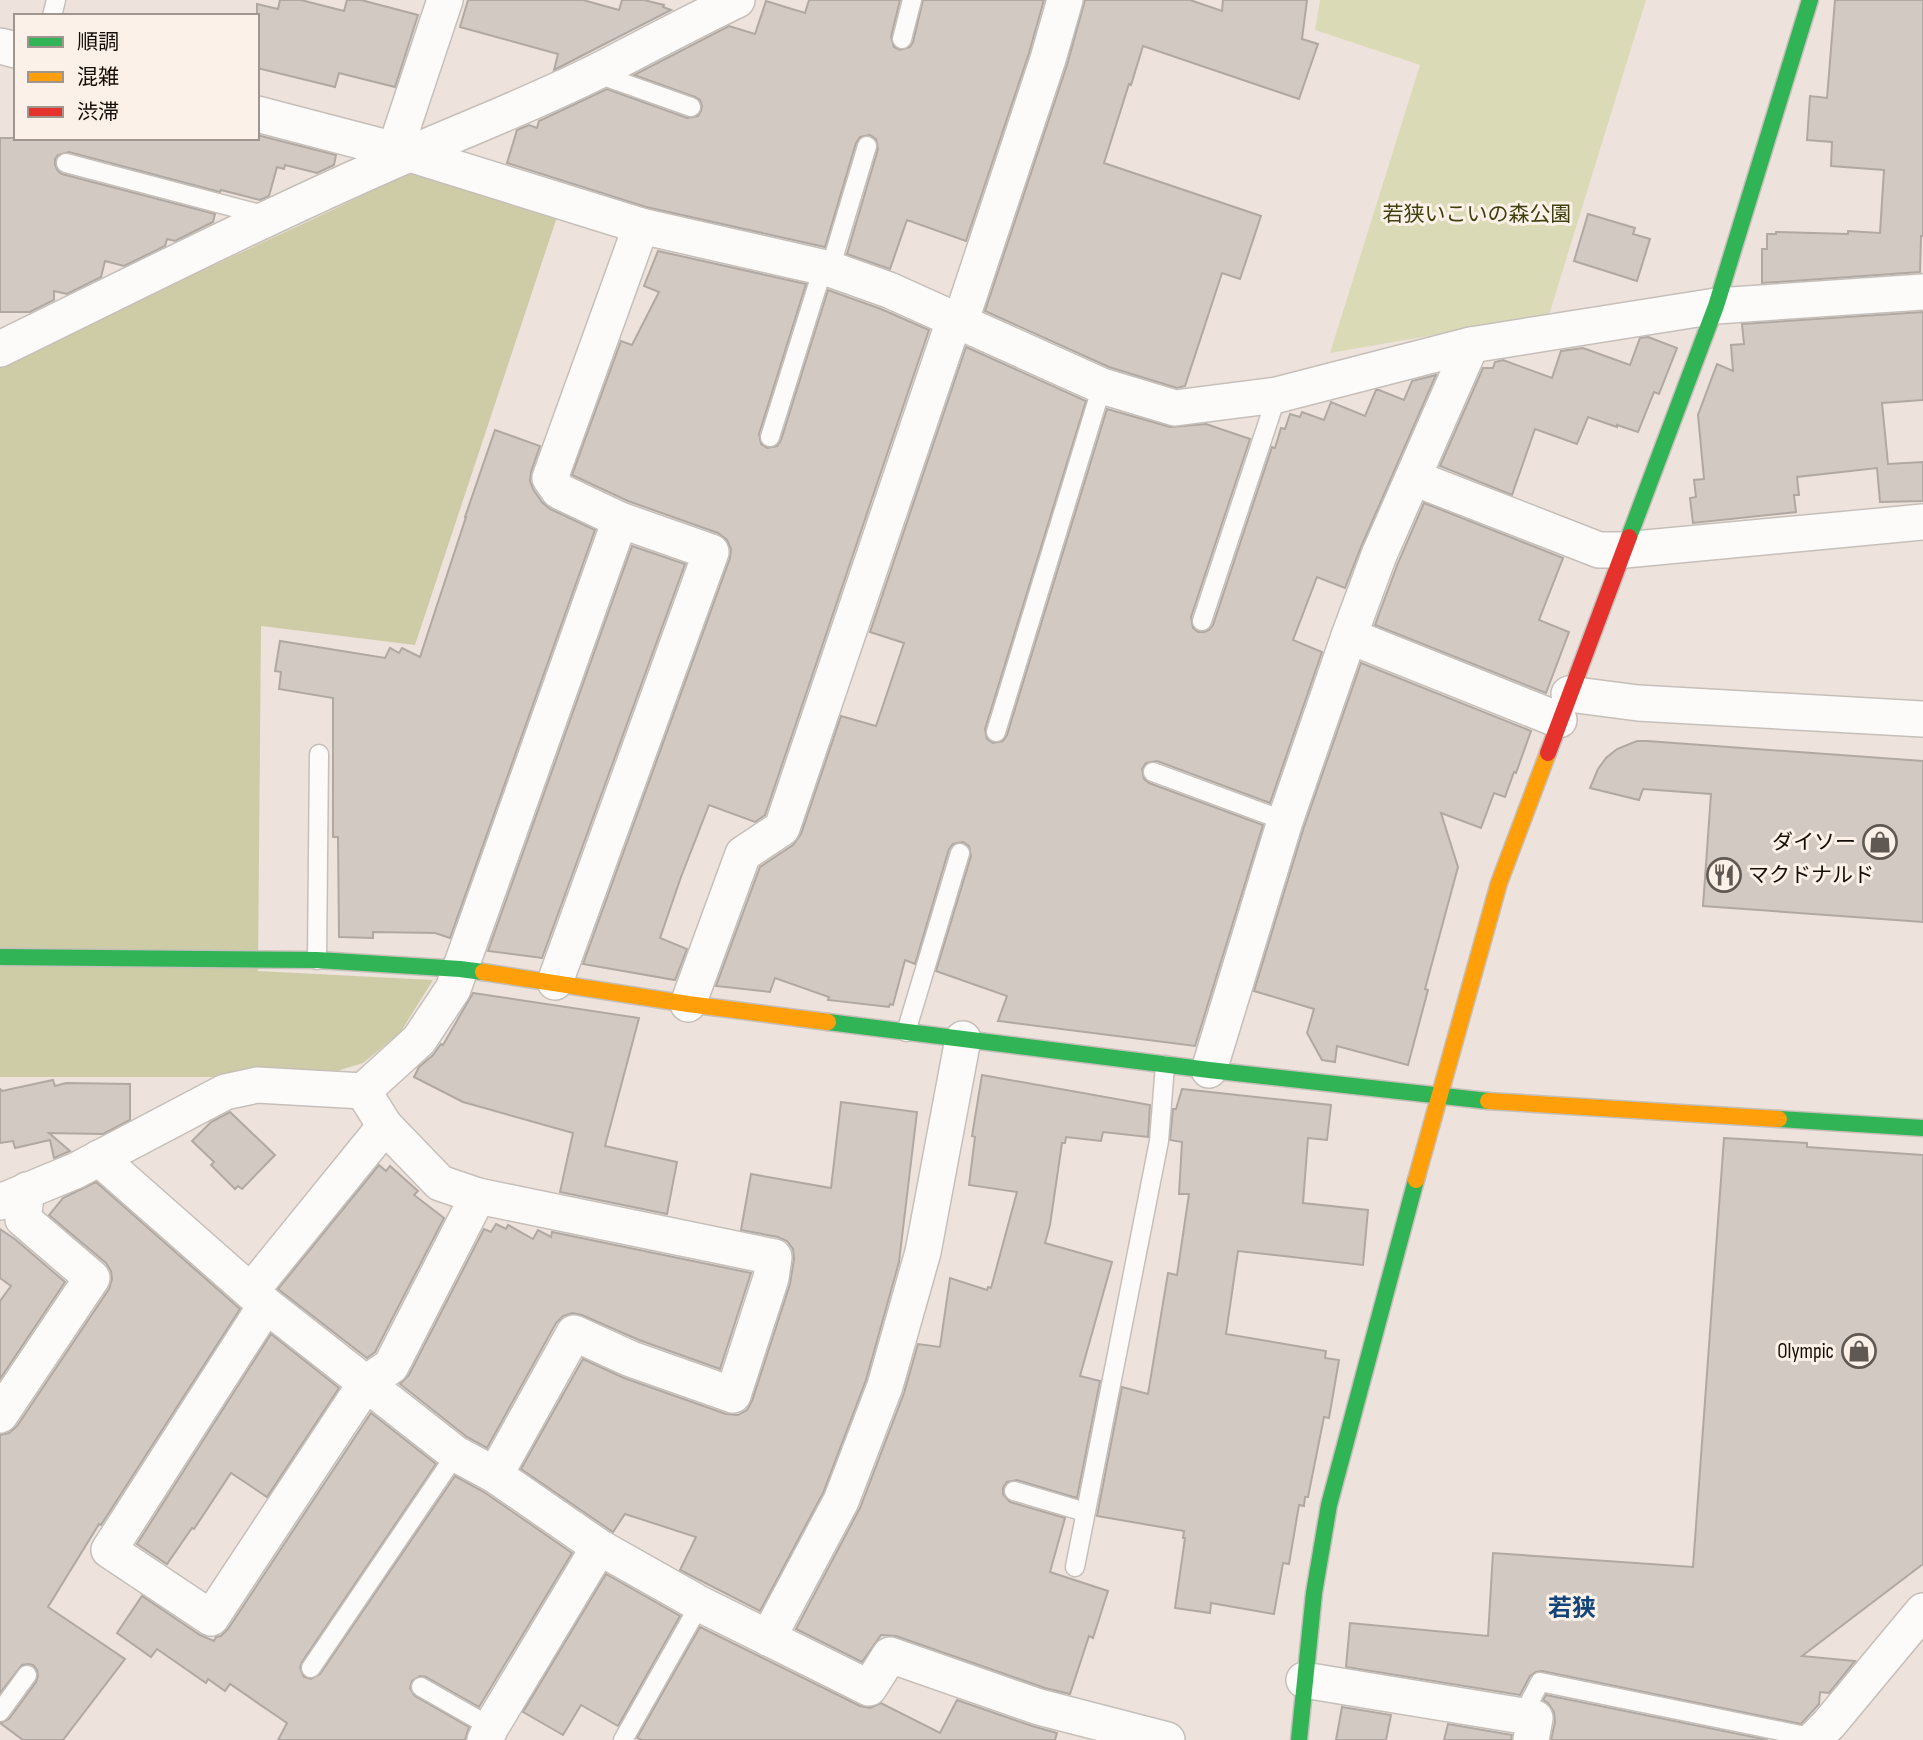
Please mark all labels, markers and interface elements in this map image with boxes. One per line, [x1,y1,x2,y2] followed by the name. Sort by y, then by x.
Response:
[14,14,259,140] legend
[77,30,119,55] text: 順調
[77,65,119,90] text: 混雑
[77,100,119,125] text: 渋滞
[1383,202,1572,227] park label: 若狭いこいの森公園
[1861,823,1899,861] shop icon: ダイソー
[1772,830,1856,855] place label: ダイソー
[1705,856,1743,894] restaurant icon: マクドナルド
[1748,863,1874,888] place label: マクドナルド
[1840,1332,1878,1370] shop icon: Olympic
[1777,1339,1834,1364] place label: Olympic
[1548,1594,1596,1623] district label: 若狭

